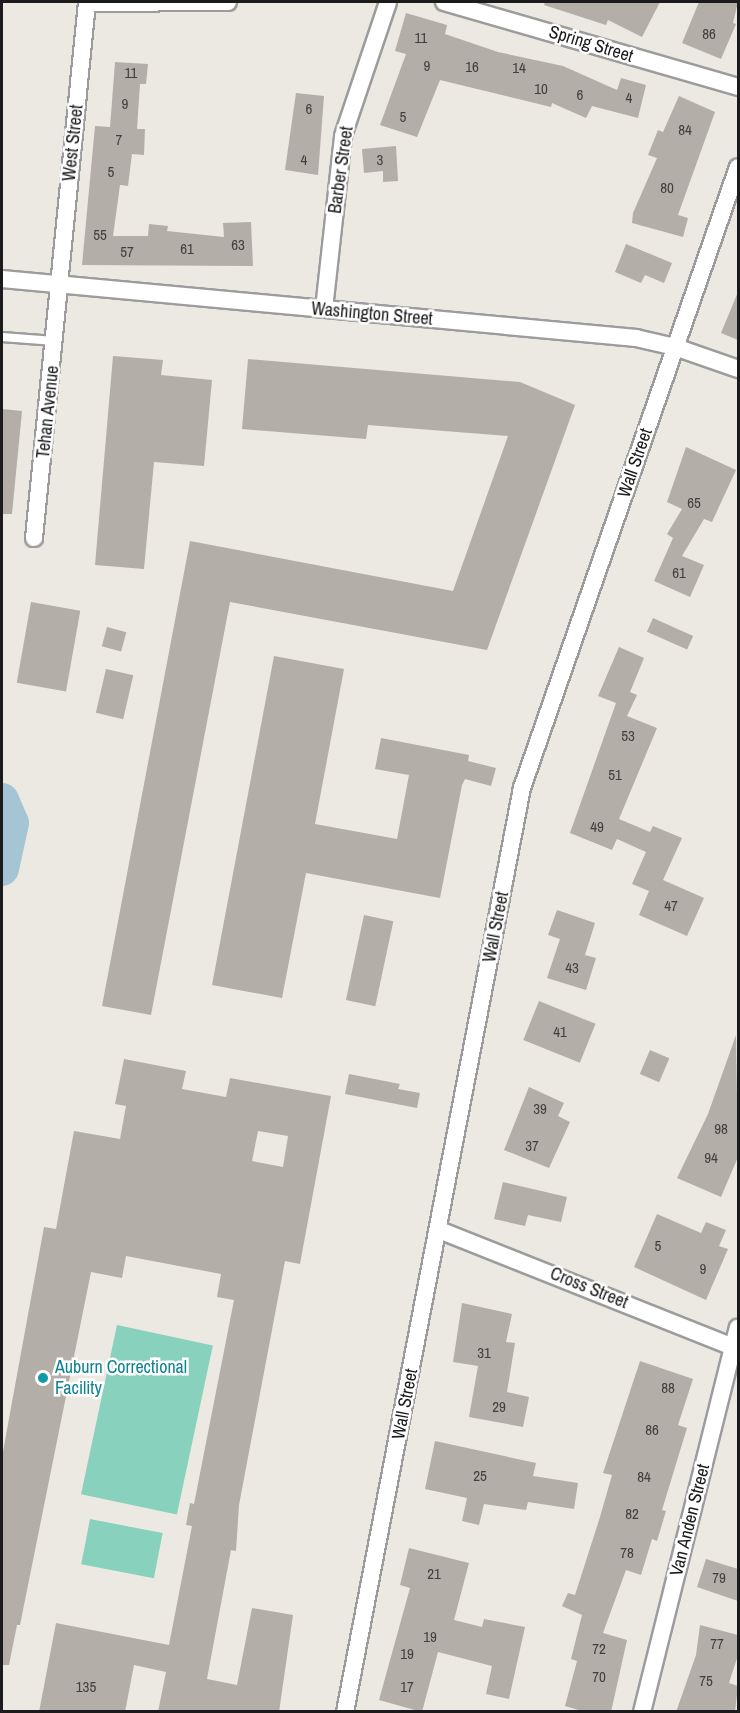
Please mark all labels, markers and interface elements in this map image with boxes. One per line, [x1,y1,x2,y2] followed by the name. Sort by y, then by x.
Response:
[546,21,636,67] street label: Spring Street
[702,25,716,43] house number: 86
[415,29,427,47] house number: 11
[424,57,430,75] house number: 9
[465,58,479,76] house number: 16
[512,59,526,77] house number: 14
[125,64,137,82] house number: 11
[534,80,548,98] house number: 10
[577,86,583,104] house number: 6
[626,89,632,107] house number: 4
[122,95,128,113] house number: 9
[306,100,312,118] house number: 6
[58,104,88,182] street label: West Street
[400,108,406,126] house number: 5
[678,121,692,139] house number: 84
[324,125,358,215] street label: Barber Street
[116,131,122,149] house number: 7
[301,151,307,169] house number: 4
[377,151,383,169] house number: 3
[108,163,114,181] house number: 5
[660,179,674,197] house number: 80
[93,226,107,244] house number: 55
[231,236,245,254] house number: 63
[180,240,194,258] house number: 61
[120,243,134,261] house number: 57
[310,298,434,330] street label: Washington Street
[32,364,64,460] street label: Tehan Avenue
[613,426,657,500] street label: Wall Street
[687,494,701,512] house number: 65
[672,564,686,582] house number: 61
[621,727,635,745] house number: 53
[608,766,622,784] house number: 51
[590,818,604,836] house number: 49
[479,890,513,964] street label: Wall Street
[664,897,678,915] house number: 47
[565,959,579,977] house number: 43
[553,1023,567,1041] house number: 41
[533,1100,547,1118] house number: 39
[714,1120,728,1138] house number: 98
[525,1137,539,1155] house number: 37
[704,1149,718,1167] house number: 94
[655,1237,661,1255] house number: 5
[700,1260,706,1278] house number: 9
[547,1263,631,1313] street label: Cross Street
[477,1344,491,1362] house number: 31
[55,1357,187,1400] place label: Auburn Correctional Facility
[388,1367,422,1441] street label: Wall Street
[36,1371,50,1385] marker: Auburn Correctional Facility
[661,1379,675,1397] house number: 88
[492,1398,506,1416] house number: 29
[645,1421,659,1439] house number: 86
[666,1461,714,1579] street label: Van Anden Street
[473,1467,487,1485] house number: 25
[637,1468,651,1486] house number: 84
[625,1505,639,1523] house number: 82
[620,1544,634,1562] house number: 78
[427,1565,441,1583] house number: 21
[712,1569,726,1587] house number: 79
[423,1628,437,1646] house number: 19
[710,1635,724,1653] house number: 77
[592,1640,606,1658] house number: 72
[400,1645,414,1663] house number: 19
[592,1668,606,1686] house number: 70
[699,1672,713,1690] house number: 75
[76,1678,96,1696] house number: 135
[400,1678,414,1696] house number: 17

